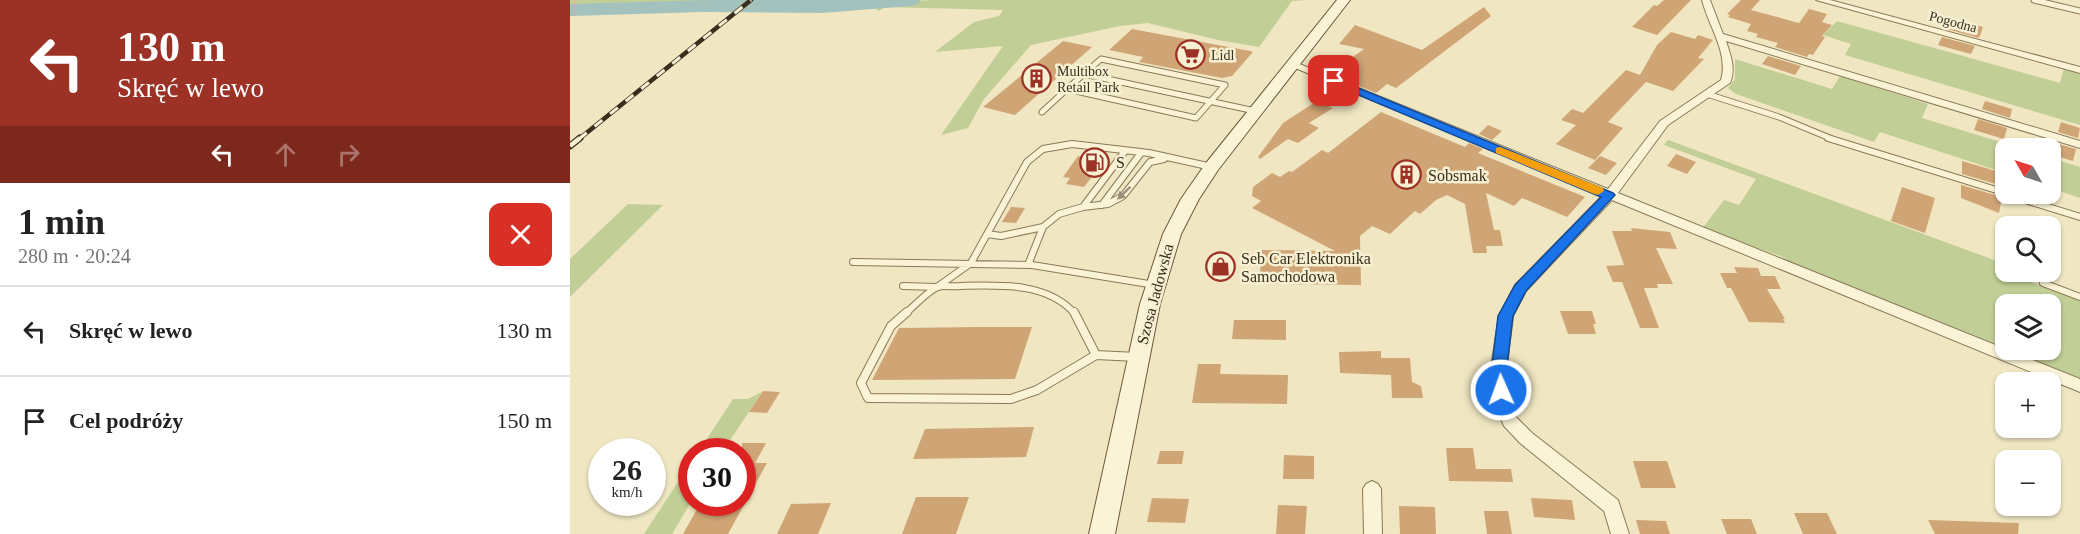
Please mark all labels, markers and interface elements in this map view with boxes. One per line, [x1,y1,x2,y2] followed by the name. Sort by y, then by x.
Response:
[1927,8,1979,36] street label: Pogodna
[18,24,96,102] icon: left
[117,24,226,70] text: 130 m
[1174,39,1206,71] supermarket icon: Lidl
[1211,48,1234,63] place label: Lidl
[1308,55,1359,106] pin
[1020,63,1052,95] building icon: Multibox Retail Park
[1057,64,1120,95] place label: Multibox Retail Park
[1317,64,1350,97] icon: arrive
[117,73,264,103] text: Skręć w lewo
[206,138,239,171] icon: left
[269,138,302,171] icon: ahead
[332,138,365,171] icon: right
[1995,138,2061,204] north arrow
[1995,138,2061,516] map controls
[1079,146,1111,178] fuel station icon: S
[1116,154,1125,171] place label: S
[1391,159,1423,191] building icon: Sobsmak
[1428,167,1487,184] place label: Sobsmak
[1117,185,1131,199] one-way arrow
[18,202,105,242] text: 1 min
[489,203,552,266] button: close
[1995,216,2061,282] button: search
[1133,242,1177,346] street label: Szosa Jadowska
[18,245,131,267] text: 280 m · 20:24
[1241,250,1371,285] place label: Seb Car Elektronika Samochodowa
[1204,251,1236,283] shop icon: Seb Car Elektronika Samochodowa
[1995,294,2061,360] button: layers
[18,315,51,348] icon: left
[69,318,192,343] text: Skręć w lewo
[496,318,552,343] text: 130 m
[1469,358,1533,422] position arrow
[1995,372,2061,438] button: +
[18,405,51,438] icon: arrive
[69,408,183,433] text: Cel podróży
[496,408,552,433] text: 150 m
[678,438,756,516] speed limit sign: 30
[1995,450,2061,516] button: −
[612,453,642,486] text: 26
[612,484,642,500] text: km/h

